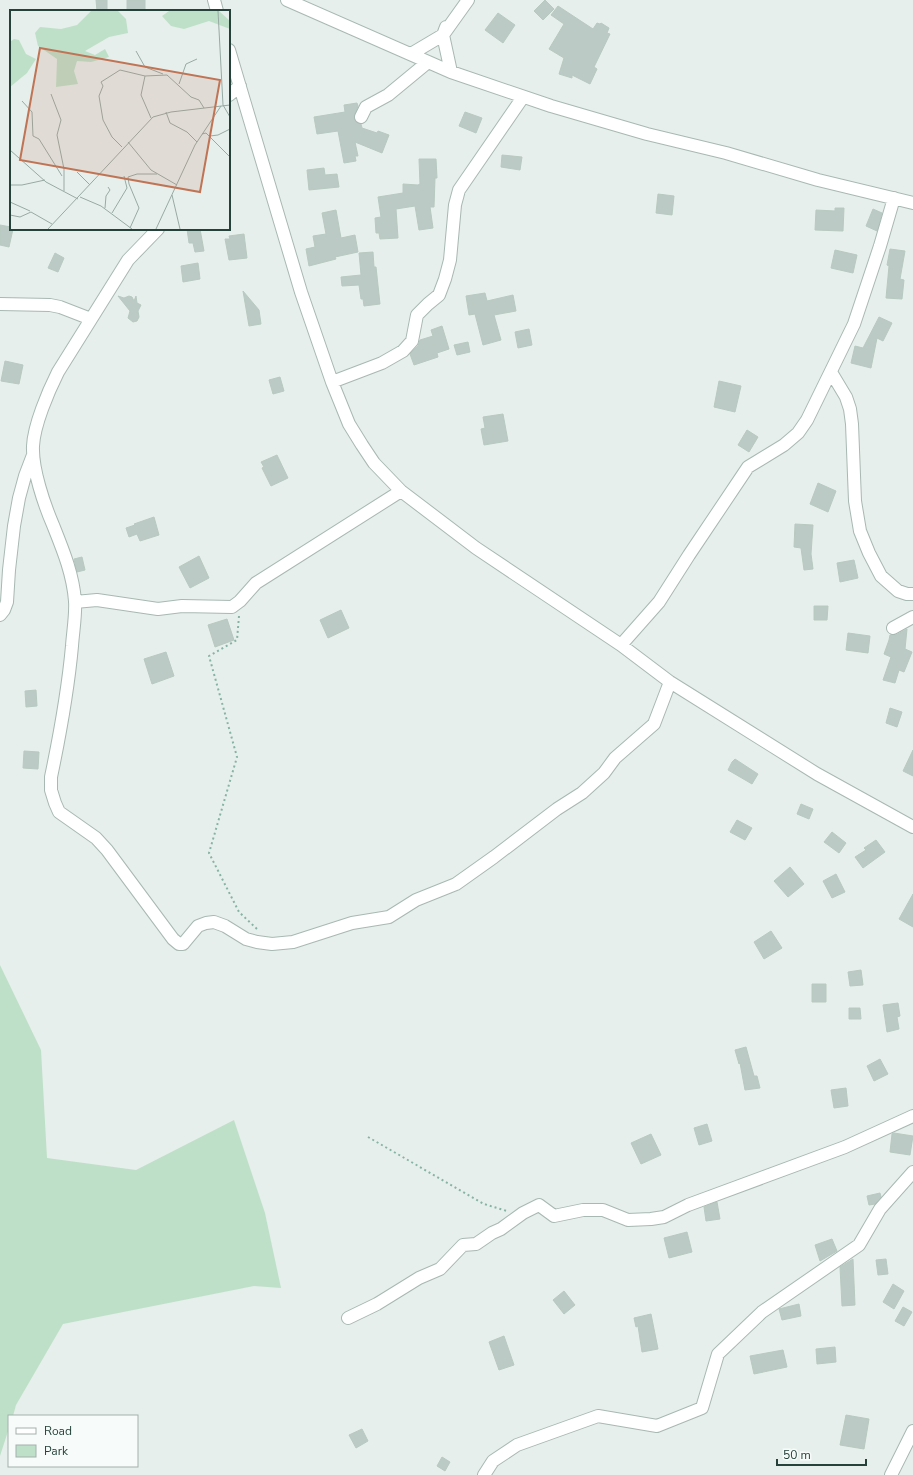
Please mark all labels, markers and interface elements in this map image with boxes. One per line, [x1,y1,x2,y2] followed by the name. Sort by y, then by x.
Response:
[10,10,230,230] inset map
[8,1415,138,1467] legend
[44,1423,72,1439] text: Road
[777,1441,866,1467] scale bar
[44,1443,69,1459] text: Park
[783,1447,811,1463] text: 50 m

